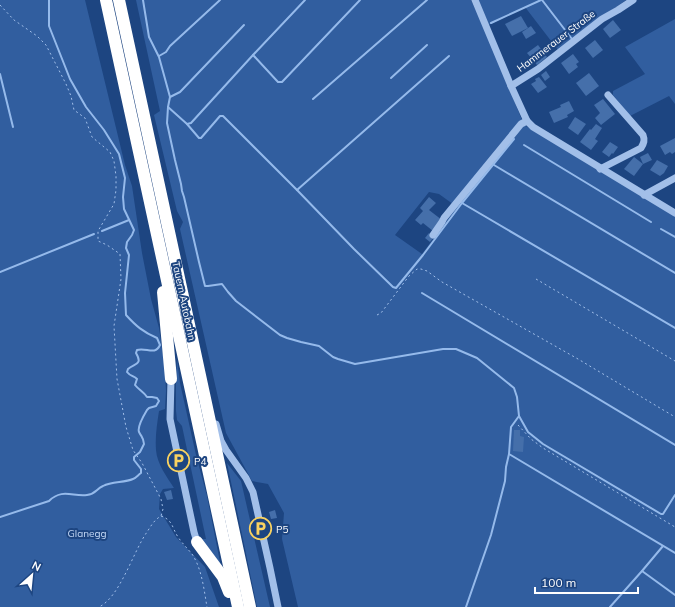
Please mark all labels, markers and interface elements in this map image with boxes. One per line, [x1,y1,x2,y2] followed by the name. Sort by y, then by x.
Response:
[514,7,598,75] street label: Hammerauer Straße
[169,260,199,342] street label: Tauern Autobahn
[166,448,192,474] parking icon: P4
[194,455,207,468] place label: P4
[247,516,273,542] parking icon: P5
[276,523,289,536] place label: P5
[67,527,107,540] park label: Glanegg
[12,555,52,595] north arrow
[30,558,43,574] text: N
[535,569,638,595] scale bar
[541,575,576,590] text: 100 m

